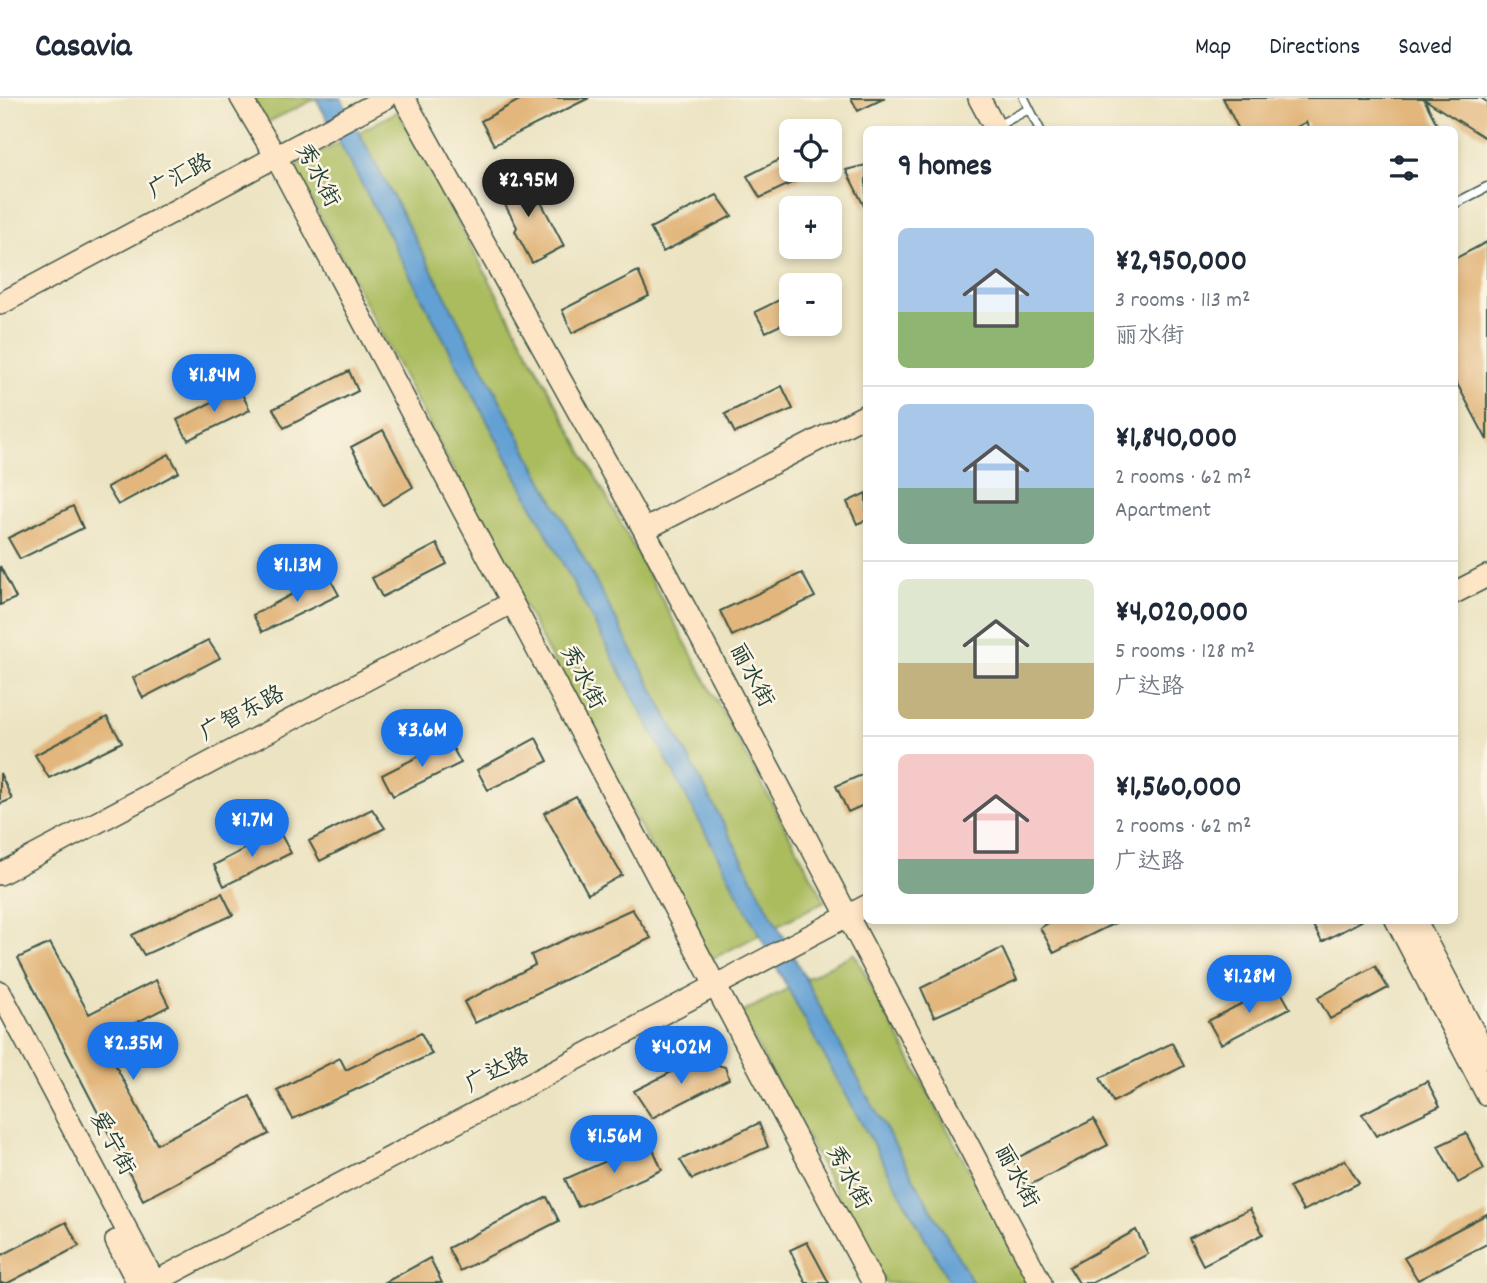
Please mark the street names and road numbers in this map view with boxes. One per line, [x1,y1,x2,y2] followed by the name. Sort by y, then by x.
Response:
[285,138,347,214] street label: 秀水街
[143,147,219,209] street label: 广汇路
[719,638,781,714] street label: 丽水街
[550,640,612,716] street label: 秀水街
[195,679,291,751] street label: 广智东路
[460,1041,536,1103] street label: 广达路
[80,1106,142,1182] street label: 爱宁街
[984,1139,1046,1215] street label: 丽水街
[816,1140,878,1216] street label: 秀水街

